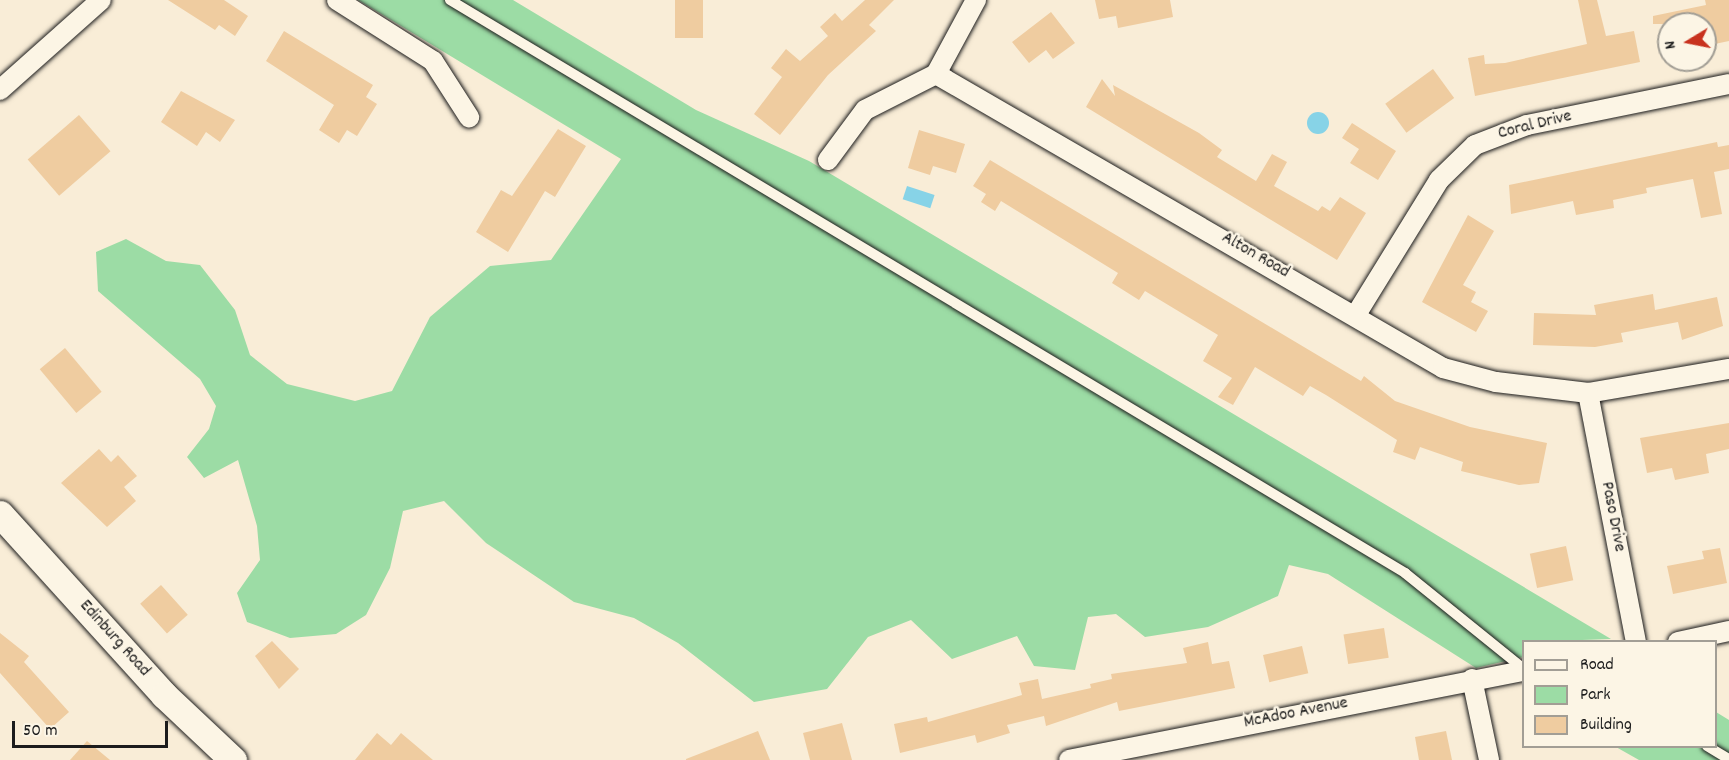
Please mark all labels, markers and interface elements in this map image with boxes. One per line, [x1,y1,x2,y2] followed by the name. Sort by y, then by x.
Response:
[1657,12,1717,72] north arrow
[1659,39,1683,51] text: N
[1496,106,1574,146] street label: Coral Drive
[1217,228,1293,284] street label: Alton Road
[1595,480,1629,554] street label: Paso Drive
[74,596,154,682] street label: Edinburg Road
[1522,640,1717,748] legend
[1580,653,1614,678] text: Road
[1580,683,1611,708] text: Park
[1242,693,1350,735] street label: McAdoo Avenue
[15,709,171,747] scale bar
[1580,713,1632,738] text: Building
[23,719,58,744] text: 50 m

